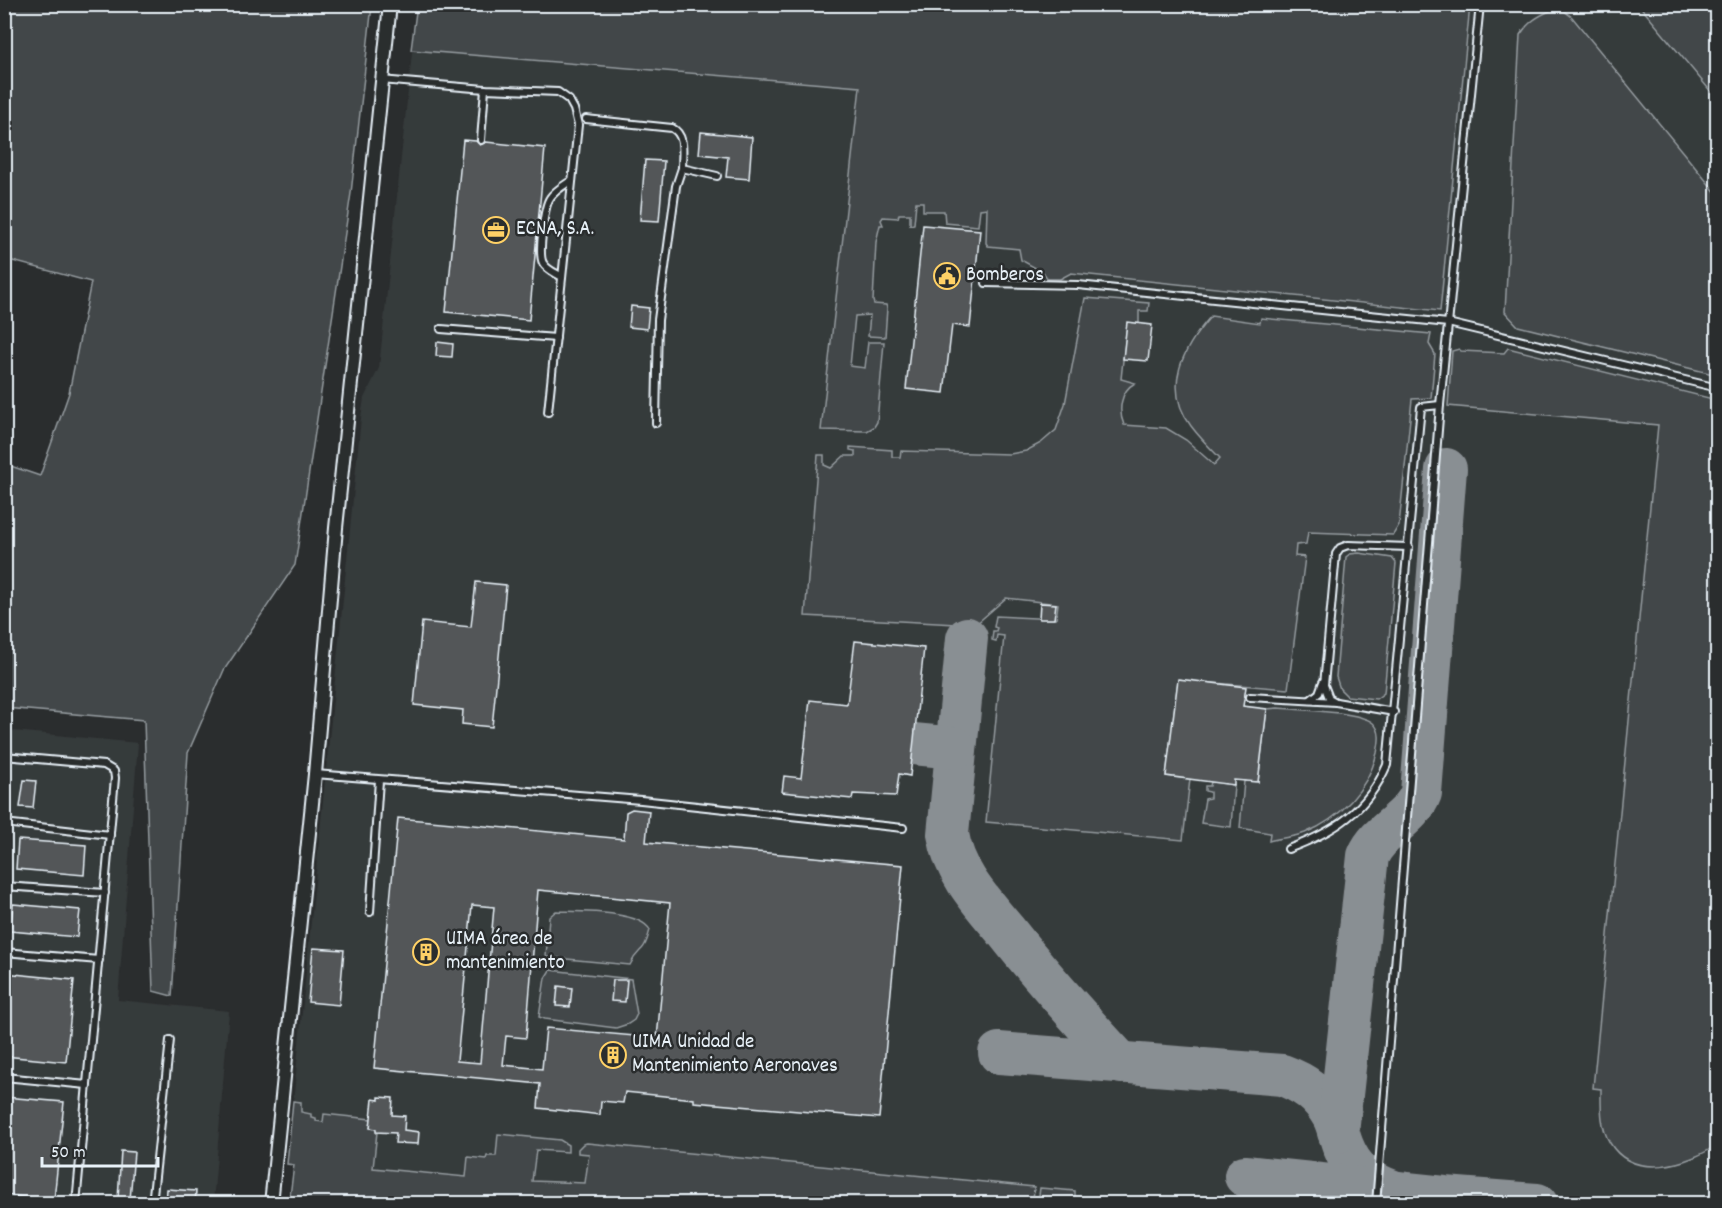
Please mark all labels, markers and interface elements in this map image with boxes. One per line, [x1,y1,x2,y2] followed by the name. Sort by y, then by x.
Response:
[481,215,511,245] office icon: ECNA, S.A.
[516,215,594,245] place label: ECNA, S.A.
[932,261,962,291] public building icon: Bomberos
[966,261,1044,291] place label: Bomberos
[446,925,565,979] place label: UIMA área de mantenimiento
[411,937,441,967] building icon: UIMA área de mantenimiento
[632,1028,838,1082] place label: UIMA Unidad de Mantenimiento Aeronaves
[598,1040,628,1070] building icon: UIMA Unidad de Mantenimiento Aeronaves
[42,1130,158,1168] scale bar
[51,1141,86,1166] text: 50 m

